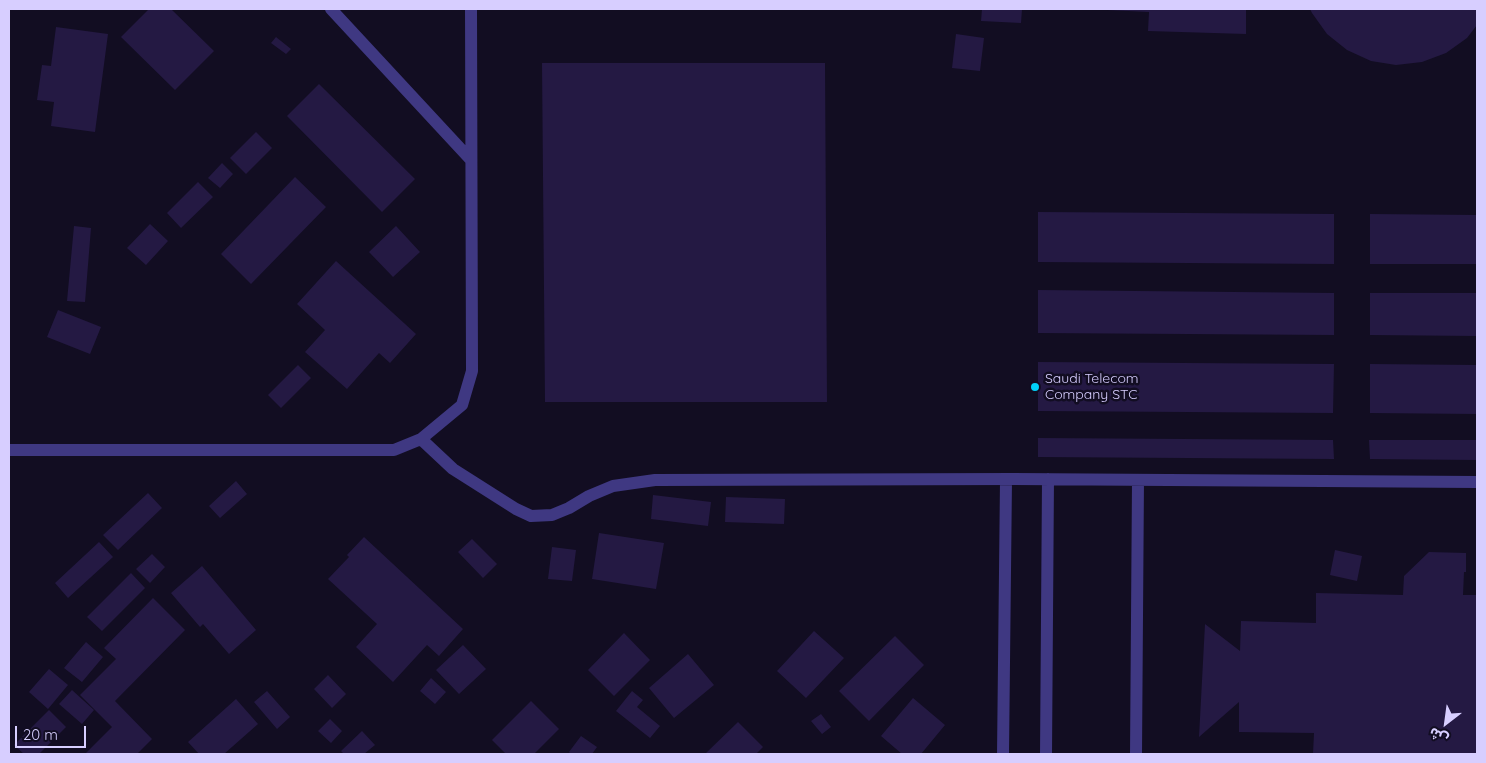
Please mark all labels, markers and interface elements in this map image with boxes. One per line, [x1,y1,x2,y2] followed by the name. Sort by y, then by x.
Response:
[1045,371,1139,404] place label: Saudi Telecom Company STC
[1029,381,1041,393] marker: Saudi Telecom Company STC
[1421,698,1471,748] north arrow
[18,716,89,748] scale bar
[1426,723,1451,749] text: ش
[23,725,58,744] text: 20 m

